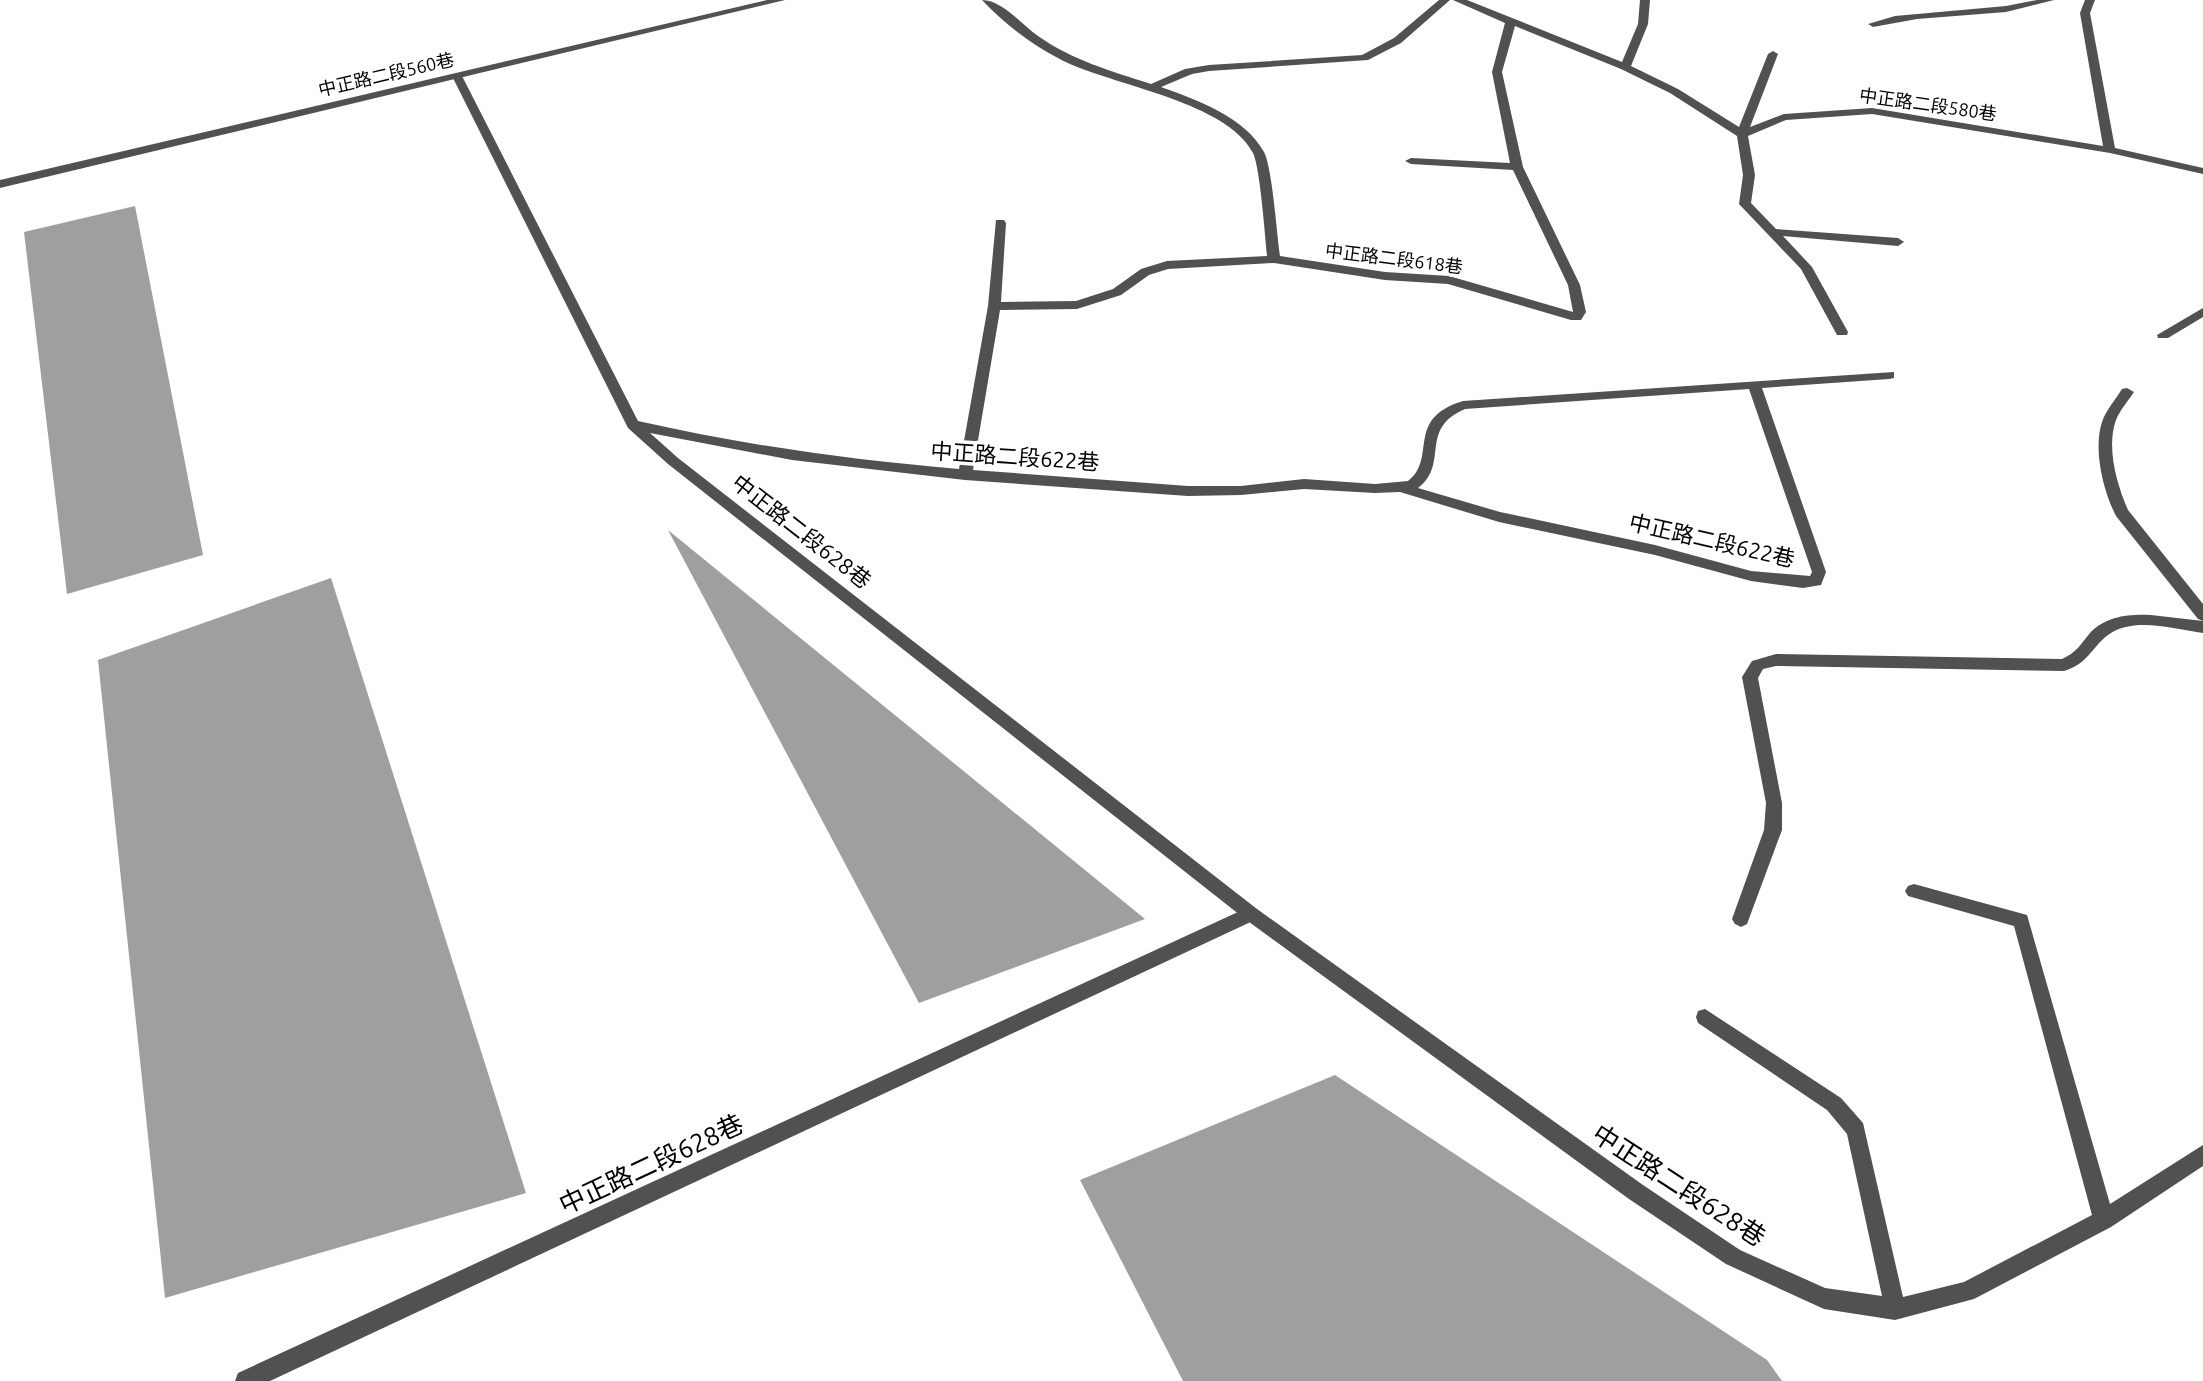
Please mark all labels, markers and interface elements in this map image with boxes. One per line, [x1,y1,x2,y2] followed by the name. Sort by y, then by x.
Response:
[316,49,456,99] street label: 中正路二段560巷
[1858,84,1998,124] street label: 中正路二段580巷
[1324,240,1464,276] street label: 中正路二段618巷
[930,438,1100,474] street label: 中正路二段622巷
[728,469,876,593] street label: 中正路二段628巷
[1627,509,1797,571] street label: 中正路二段622巷
[554,1109,748,1219] street label: 中正路二段628巷
[1587,1118,1771,1252] street label: 中正路二段628巷

